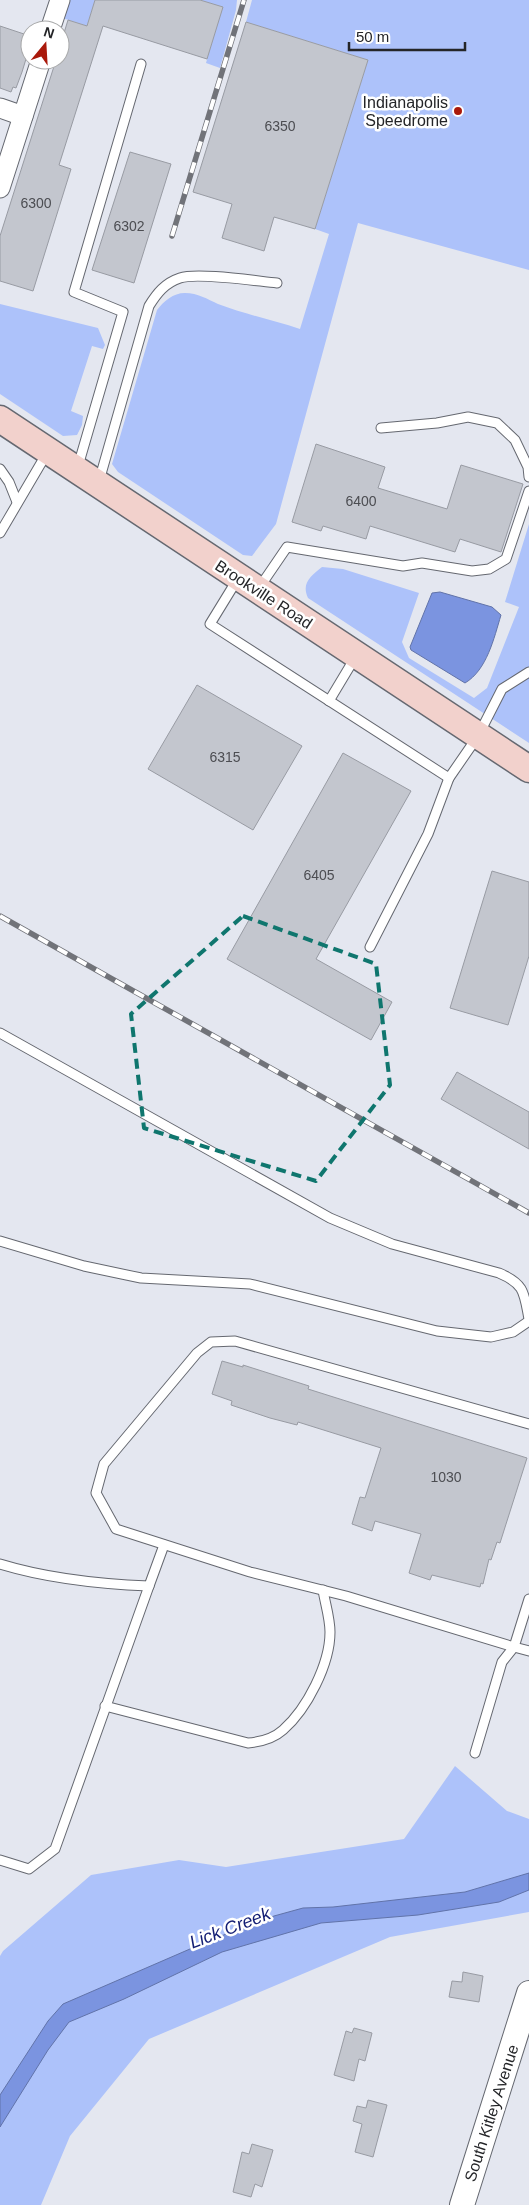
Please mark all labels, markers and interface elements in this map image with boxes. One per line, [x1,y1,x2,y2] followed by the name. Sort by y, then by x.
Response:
[20,20,70,70] north arrow
[349,20,465,52] scale bar
[42,23,56,42] text: N
[356,28,389,45] text: 50 m
[363,94,448,129] place label: Indianapolis Speedrome
[452,105,464,117] marker: Indianapolis Speedrome
[264,118,296,134] house number: 6350
[20,195,52,211] house number: 6300
[113,218,145,234] house number: 6302
[345,493,377,509] house number: 6400
[212,557,315,632] street label: Brookville Road
[209,749,241,765] house number: 6315
[303,867,335,883] house number: 6405
[430,1469,462,1485] house number: 1030
[187,1903,274,1953] water label: Lick Creek
[461,2042,522,2184] street label: South Kitley Avenue

